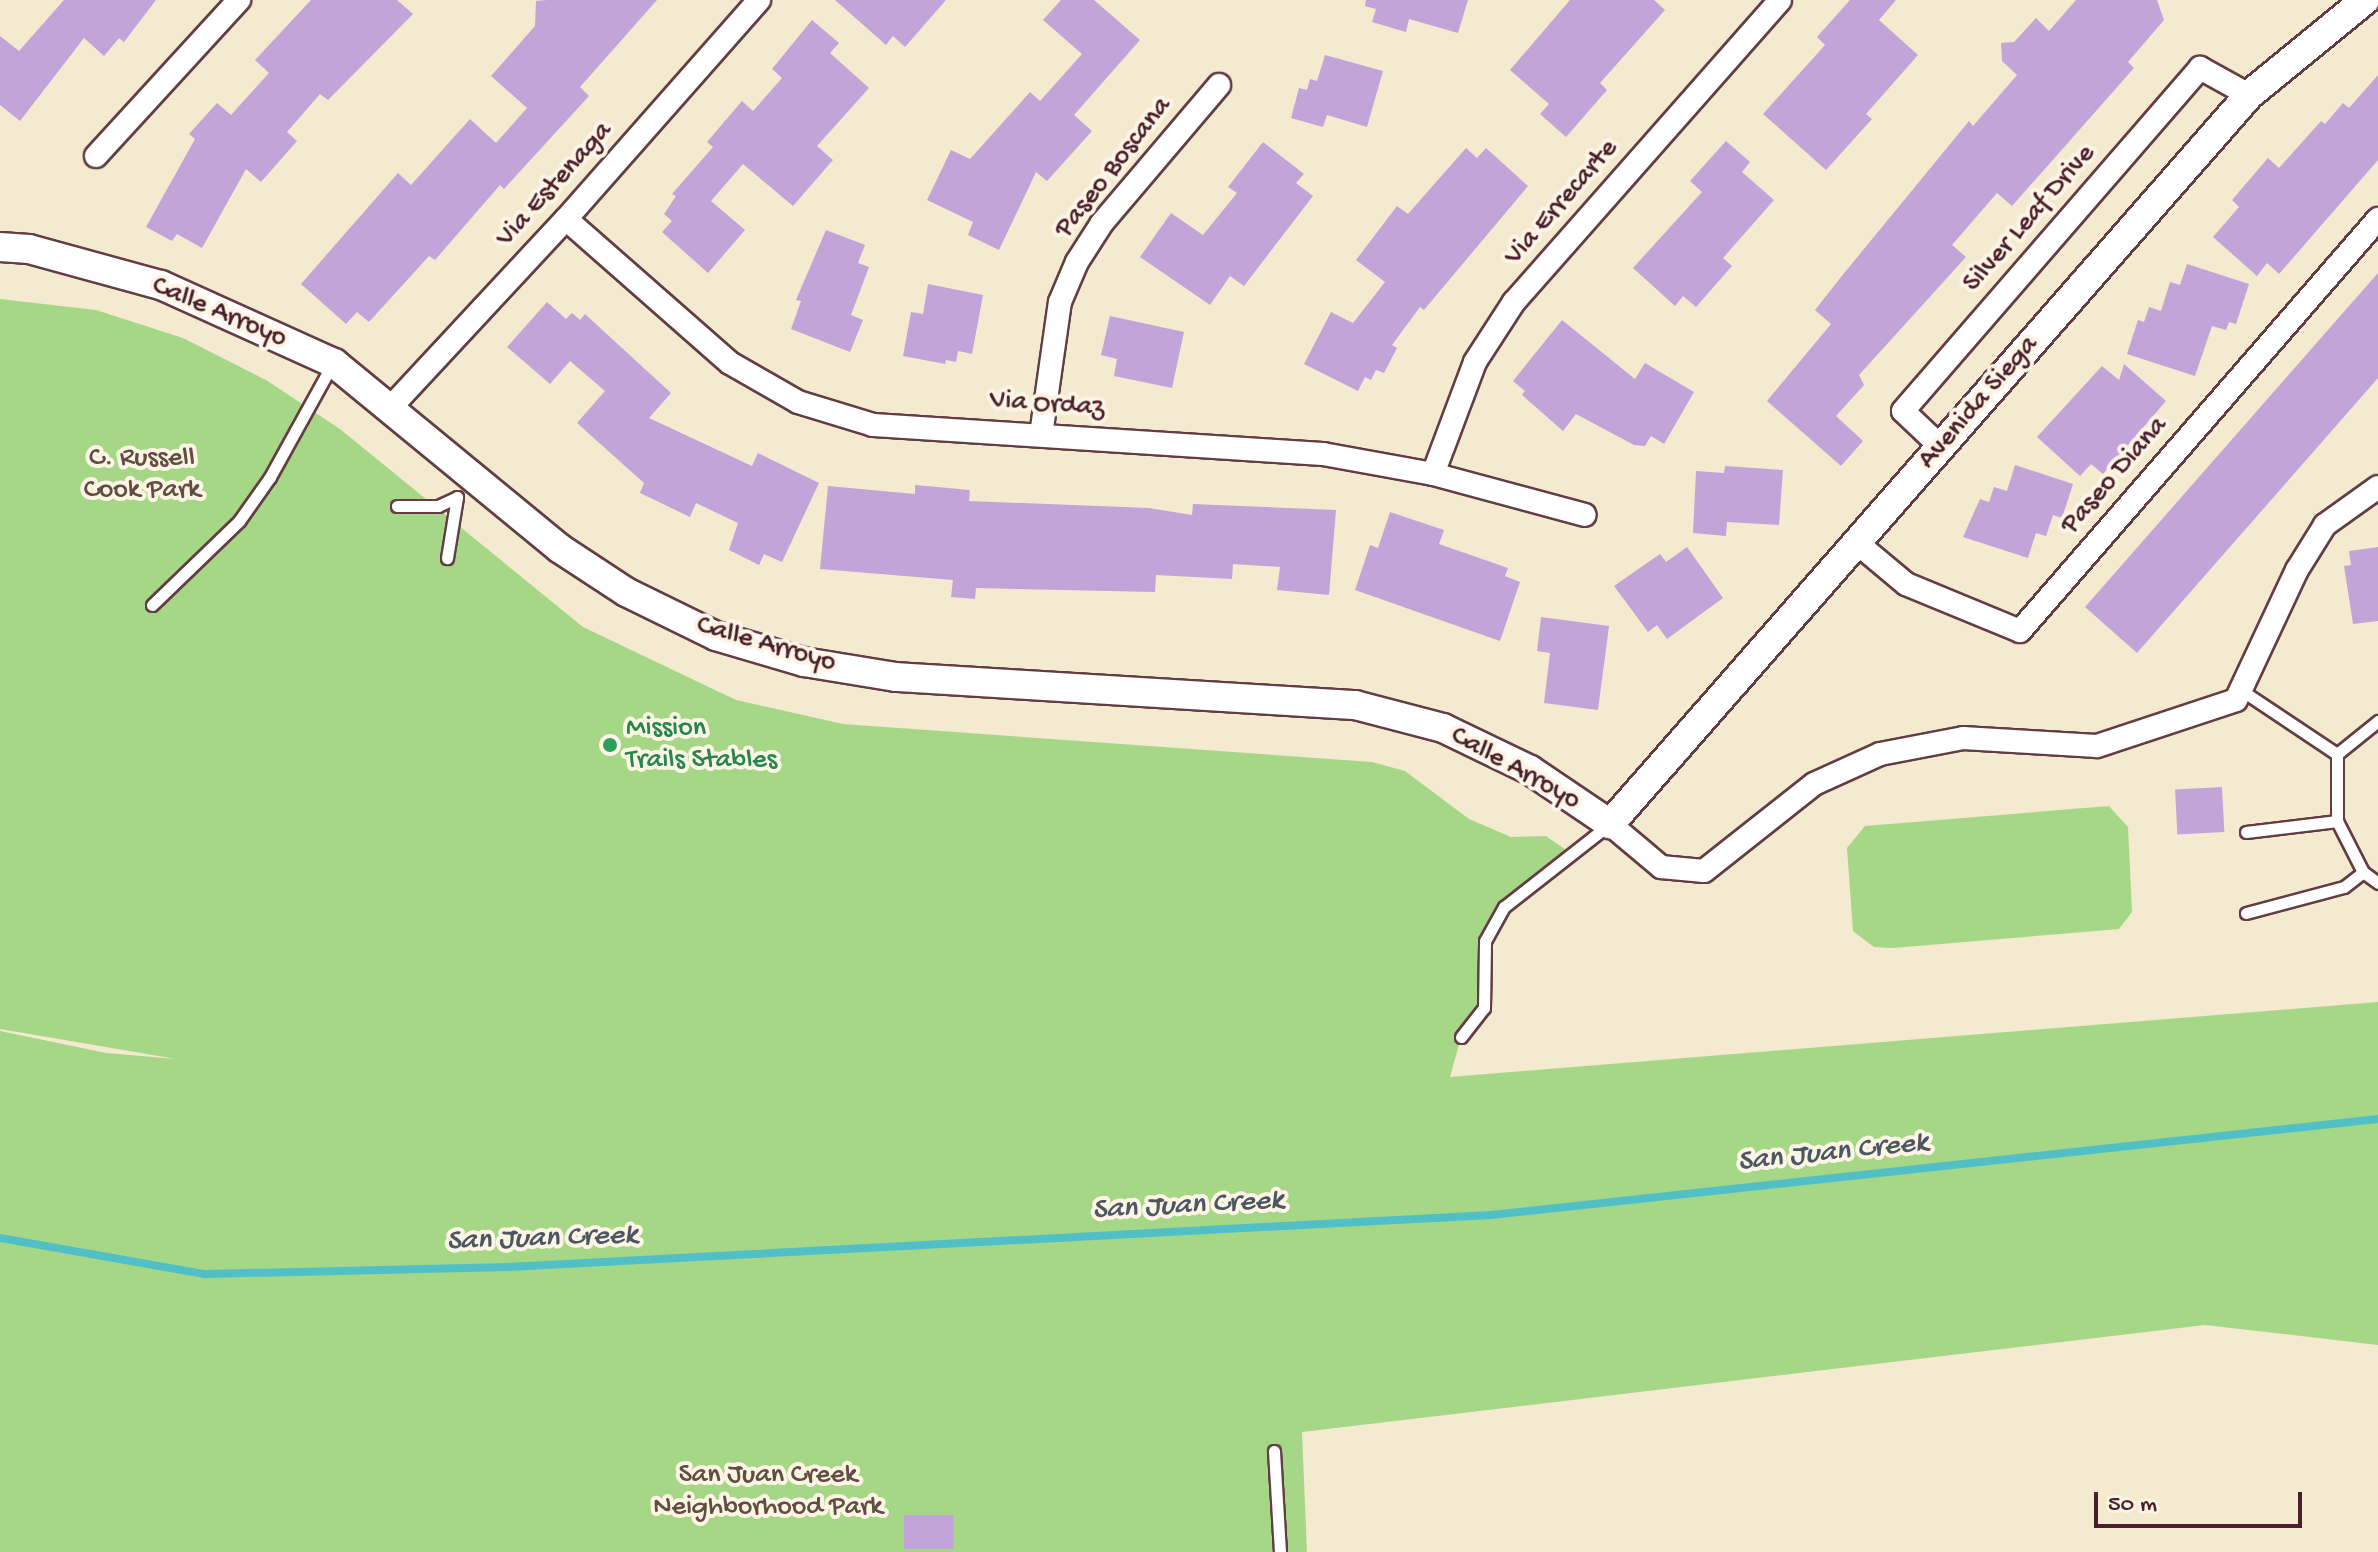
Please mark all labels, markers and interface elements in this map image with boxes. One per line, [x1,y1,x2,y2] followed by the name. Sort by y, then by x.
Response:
[1048,91,1180,245] street label: Paseo Boscana
[490,115,620,255] street label: Via Estenaga
[1498,133,1626,273] street label: Via Errecarte
[1957,138,2103,300] street label: Silver Leaf Drive
[146,270,292,356] street label: Calle Arroyo
[1912,329,2046,477] street label: Avenida Siega
[989,384,1105,426] street label: Via Ordaz
[2055,410,2175,542] street label: Paseo Diana
[84,442,200,508] park label: C. Russell Cook Park
[692,609,840,681] street label: Calle Arroyo
[626,712,777,778] place label: Mission Trails Stables
[1444,720,1586,818] street label: Calle Arroyo
[601,736,619,754] marker: Mission Trails Stables
[1736,1126,1930,1182] water label: San Juan Creek
[1092,1184,1284,1230] water label: San Juan Creek
[446,1219,638,1261] water label: San Juan Creek
[653,1459,883,1525] park label: San Juan Creek Neighborhood Park
[2098,1476,2306,1526] scale bar
[2108,1491,2157,1520] text: 50 m

